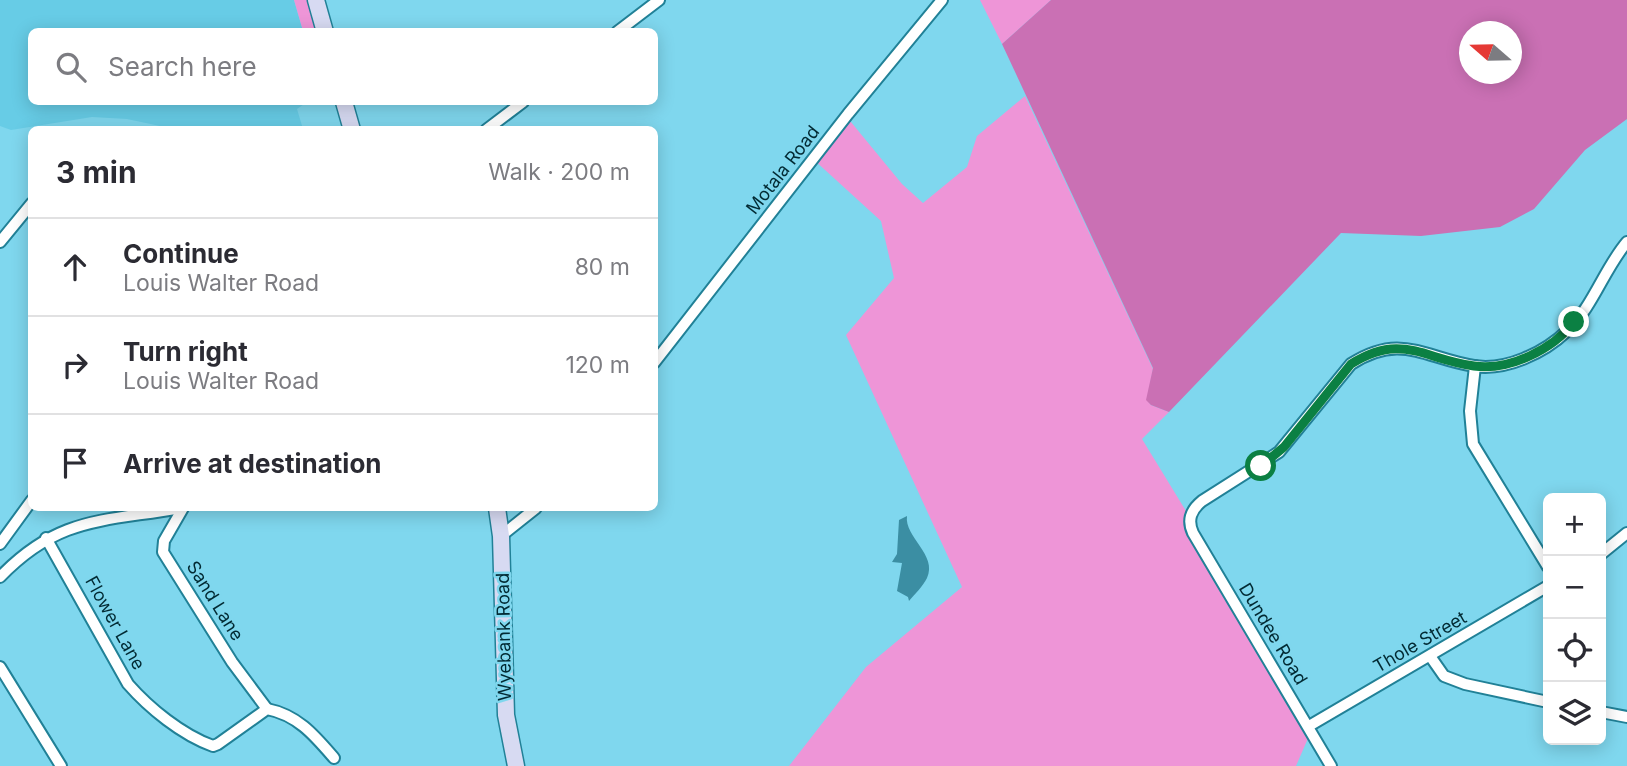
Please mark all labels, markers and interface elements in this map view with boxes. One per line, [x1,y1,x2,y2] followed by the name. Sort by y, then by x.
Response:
[1459,21,1522,84] north arrow
[28,28,658,105] search box
[52,48,90,86] icon: search
[108,51,257,82] text: Search here
[742,121,824,218] street label: Motala Road
[56,154,137,190] text: 3 min
[488,158,630,186] text: Walk · 200 m
[123,238,239,269] text: Continue
[56,248,94,286] icon: ahead
[575,253,630,281] text: 80 m
[123,269,319,297] text: Louis Walter Road
[1558,306,1589,337] route end
[123,336,248,367] text: Turn right
[56,346,94,384] icon: right
[565,351,630,379] text: 120 m
[123,367,319,395] text: Louis Walter Road
[56,444,94,482] icon: arrive
[123,448,382,479] text: Arrive at destination
[1245,450,1276,481] route start
[1543,493,1606,745] map controls
[1543,493,1606,556] button: +
[1543,556,1606,619] button: −
[183,557,248,644] street label: Sand Lane
[81,572,150,673] street label: Flower Lane
[492,573,515,701] street label: Wyebank Road
[1235,579,1312,688] street label: Dundee Road
[1370,606,1470,677] street label: Thole Street
[1543,619,1606,682] button: locate
[1543,682,1606,745] button: layers

